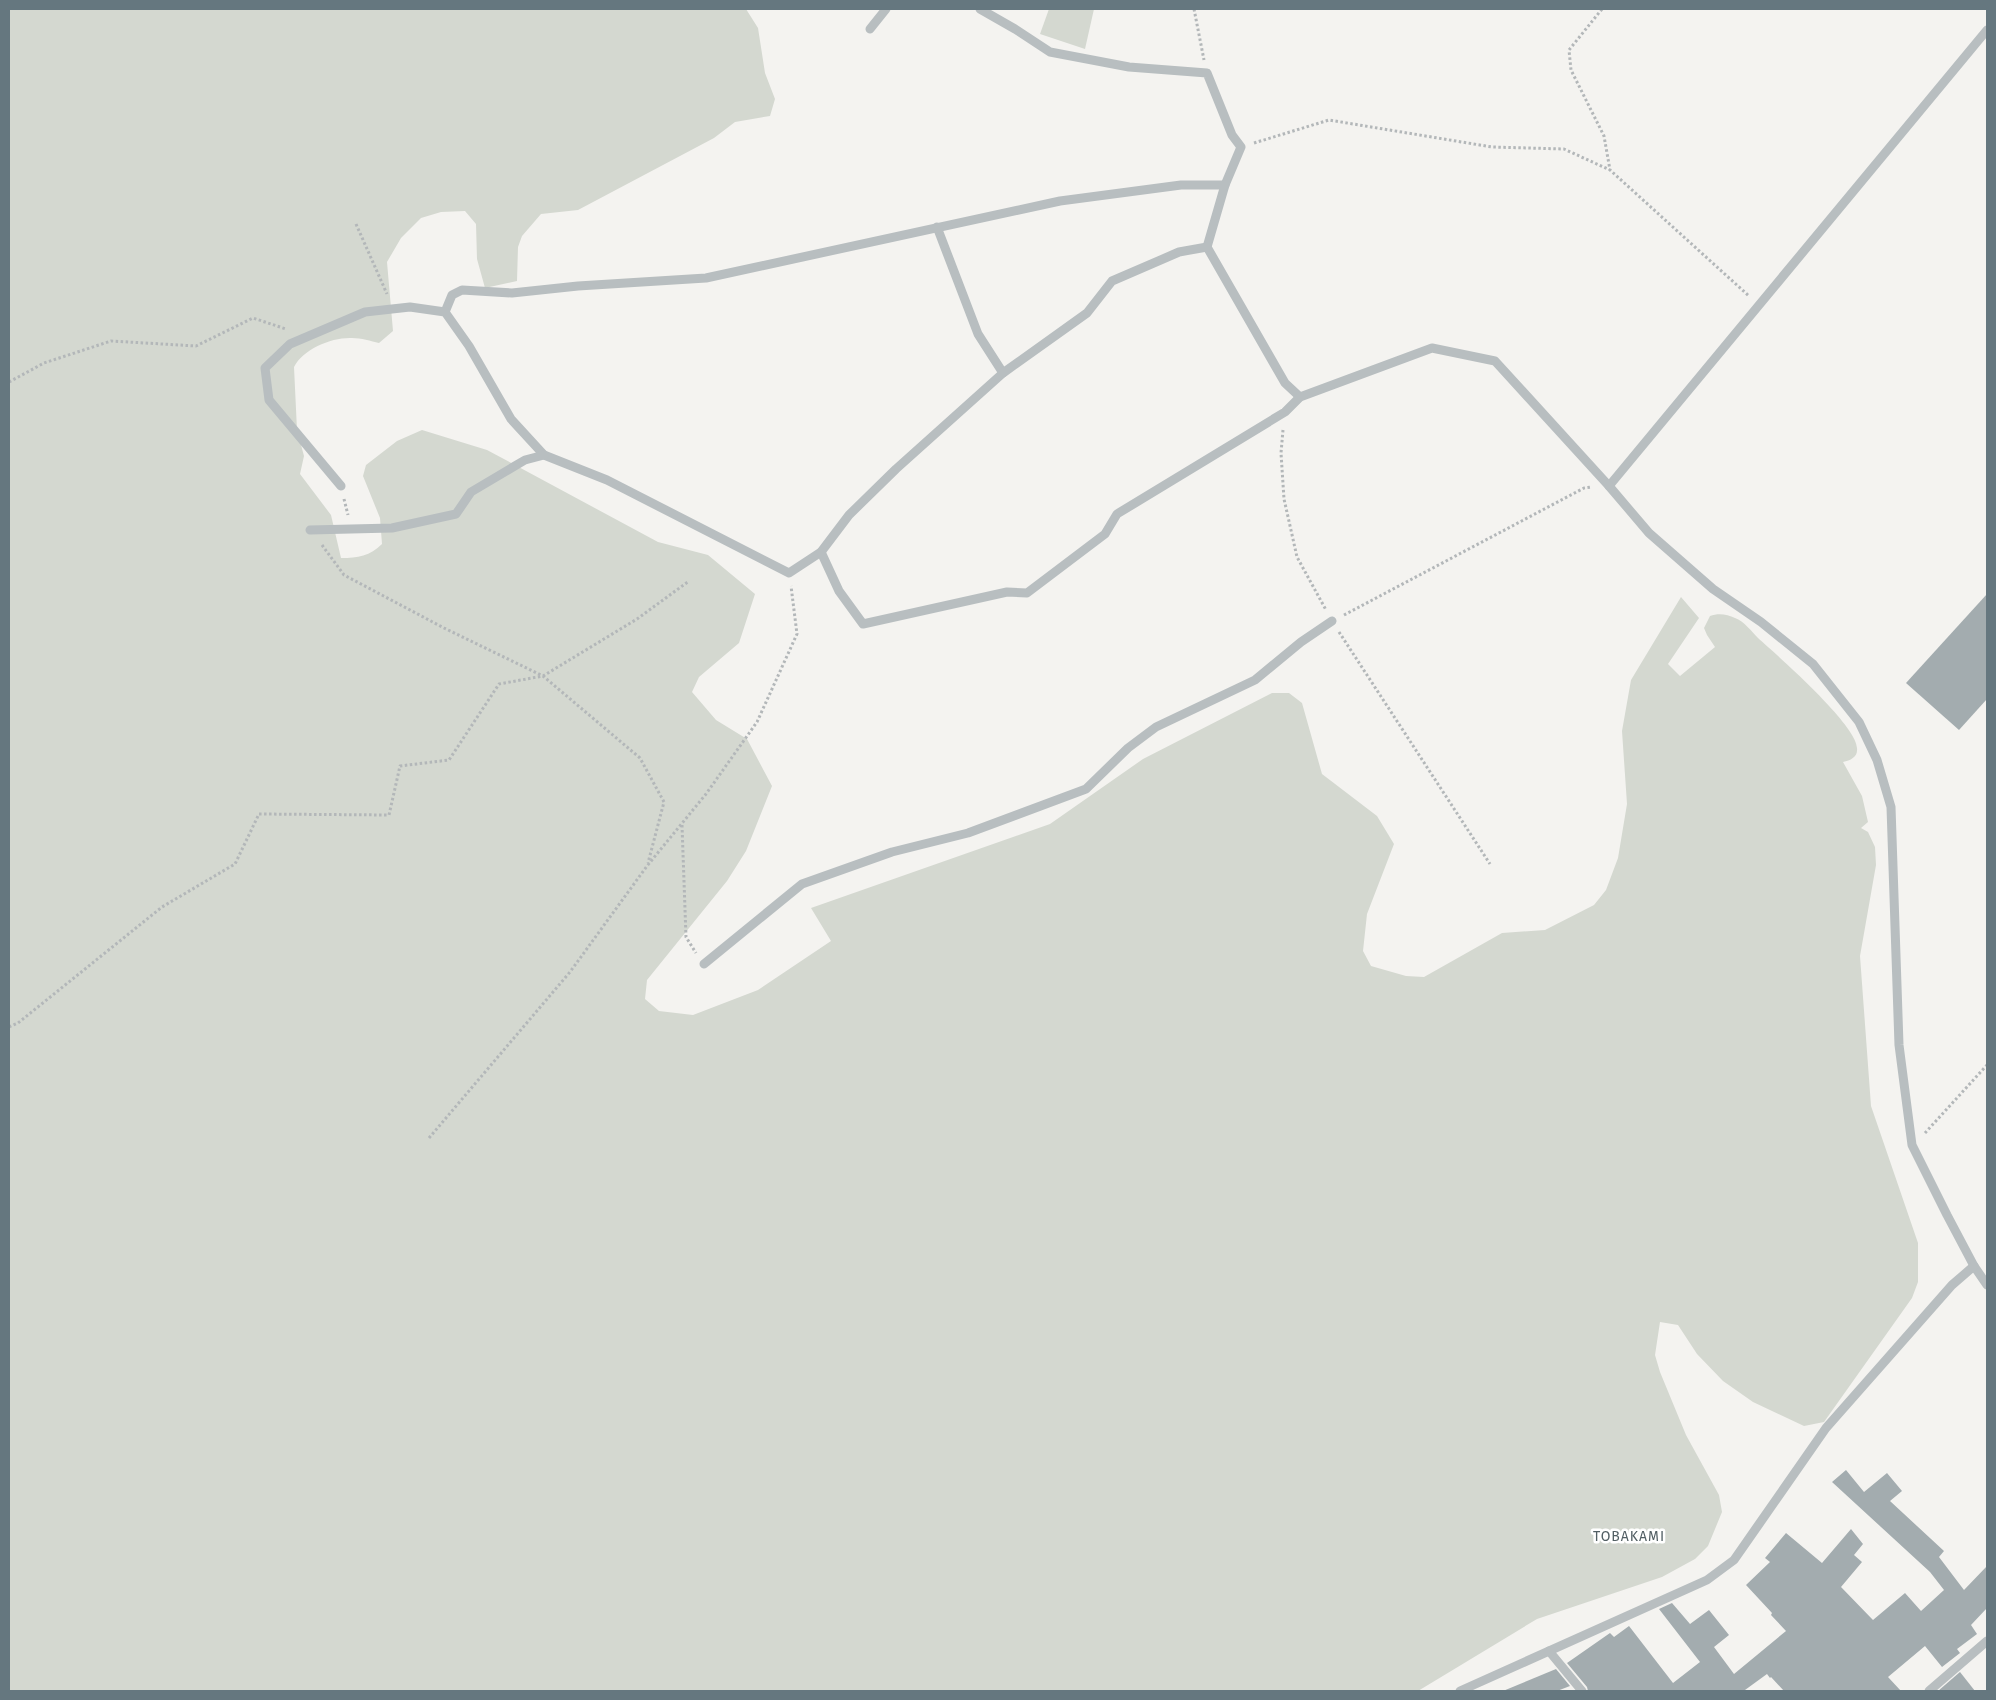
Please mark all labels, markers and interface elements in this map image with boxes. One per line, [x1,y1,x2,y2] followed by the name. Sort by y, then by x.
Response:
[1593,1528,1665,1545] district label: TOBAKAMI

